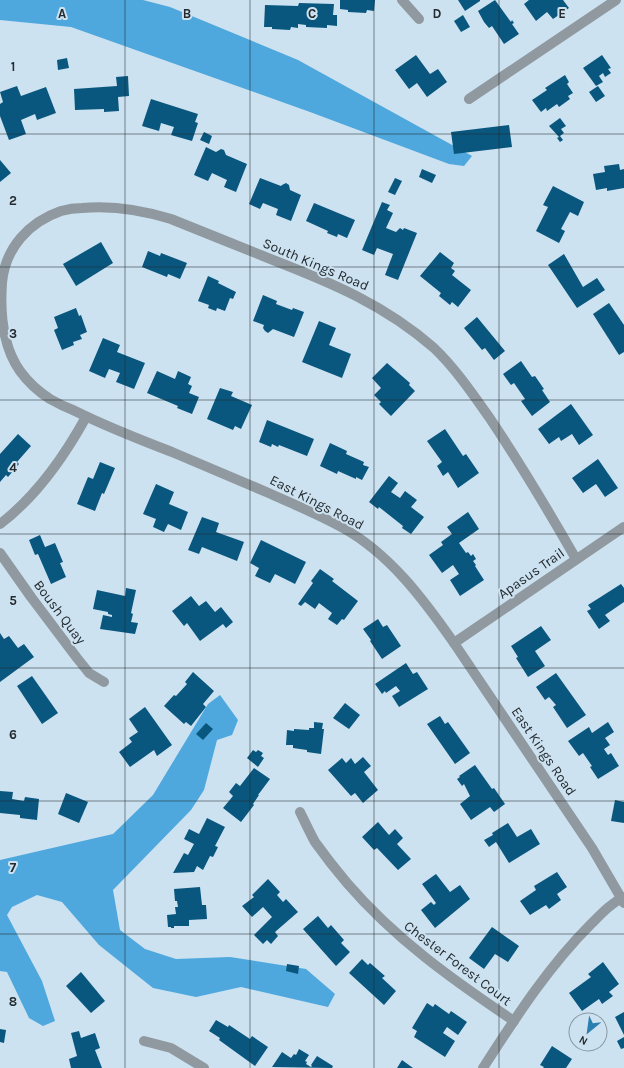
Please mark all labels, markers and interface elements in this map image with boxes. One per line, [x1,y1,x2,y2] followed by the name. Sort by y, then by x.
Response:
[58,6,66,21] text: A
[183,6,191,21] text: B
[308,6,316,21] text: C
[433,6,442,21] text: D
[558,6,566,21] text: E
[11,59,15,74] text: 1
[9,193,17,208] text: 2
[260,234,371,294] street label: South Kings Road
[9,326,17,341] text: 3
[9,460,17,475] text: 4
[267,471,367,534] street label: East Kings Road
[495,544,568,603] street label: Apasus Trail
[30,577,89,648] street label: Boush Quay
[9,593,17,608] text: 5
[508,704,580,799] street label: East Kings Road
[9,727,17,742] text: 6
[10,860,17,875] text: 7
[401,917,515,1009] street label: Chester Forest Court
[9,994,17,1009] text: 8
[568,1012,608,1052] north arrow
[577,1033,590,1048] text: N

